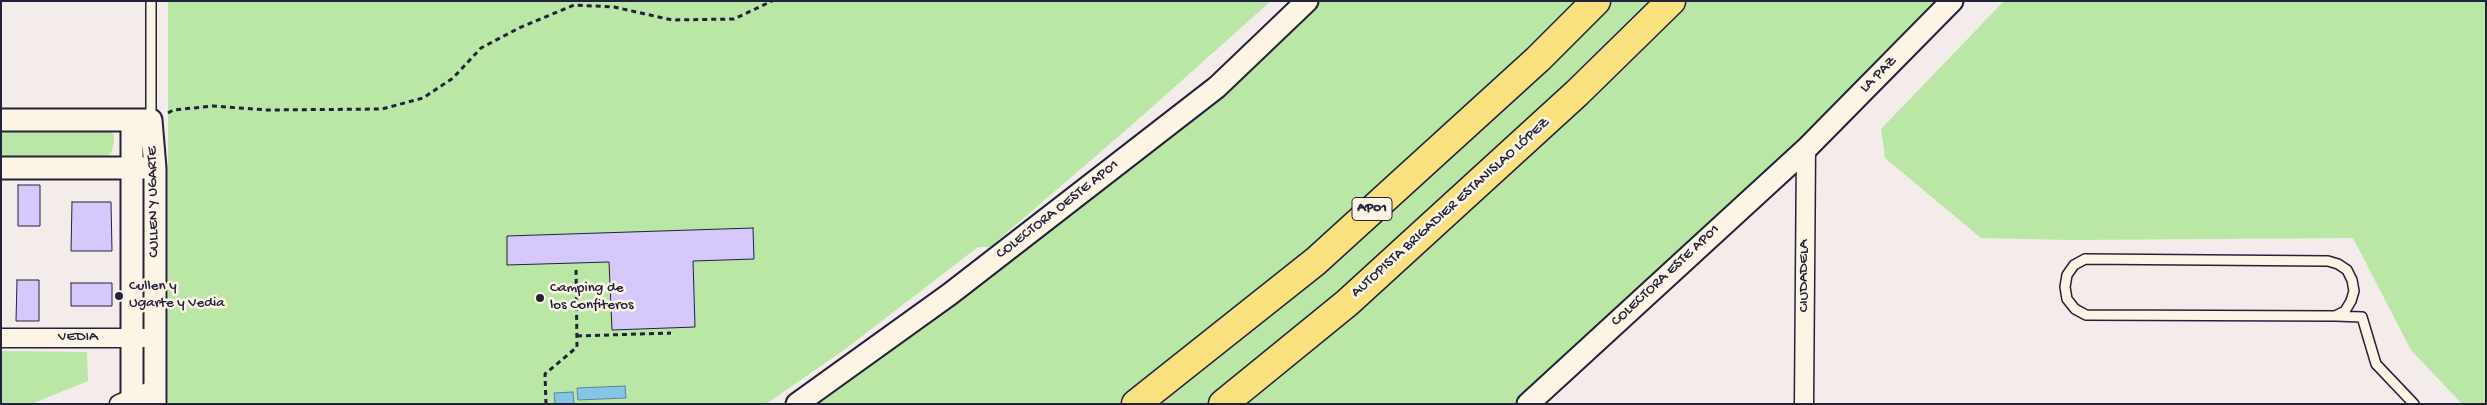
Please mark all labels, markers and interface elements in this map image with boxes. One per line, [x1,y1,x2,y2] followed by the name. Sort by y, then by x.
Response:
[1857,53,1901,97] street label: LA PAZ
[1348,114,1554,302] street label: AUTOPISTA BRIGADIER ESTANISLAO LÓPEZ
[144,146,164,258] street label: CULLEN Y UGARTE
[993,156,1123,264] street label: COLECTORA OESTE AP01
[1352,198,1392,220] road number: AP01
[1608,221,1724,331] street label: COLECTORA ESTE AP01
[1796,240,1814,312] street label: CIUDADELA
[129,278,225,313] place label: Cullen y Ugarte y Vedia
[550,280,634,315] place label: Camping de los Confiteros
[113,290,125,302] marker: Cullen y Ugarte y Vedia
[534,292,546,304] marker: Camping de los Confiteros
[58,329,98,347] street label: VEDIA

